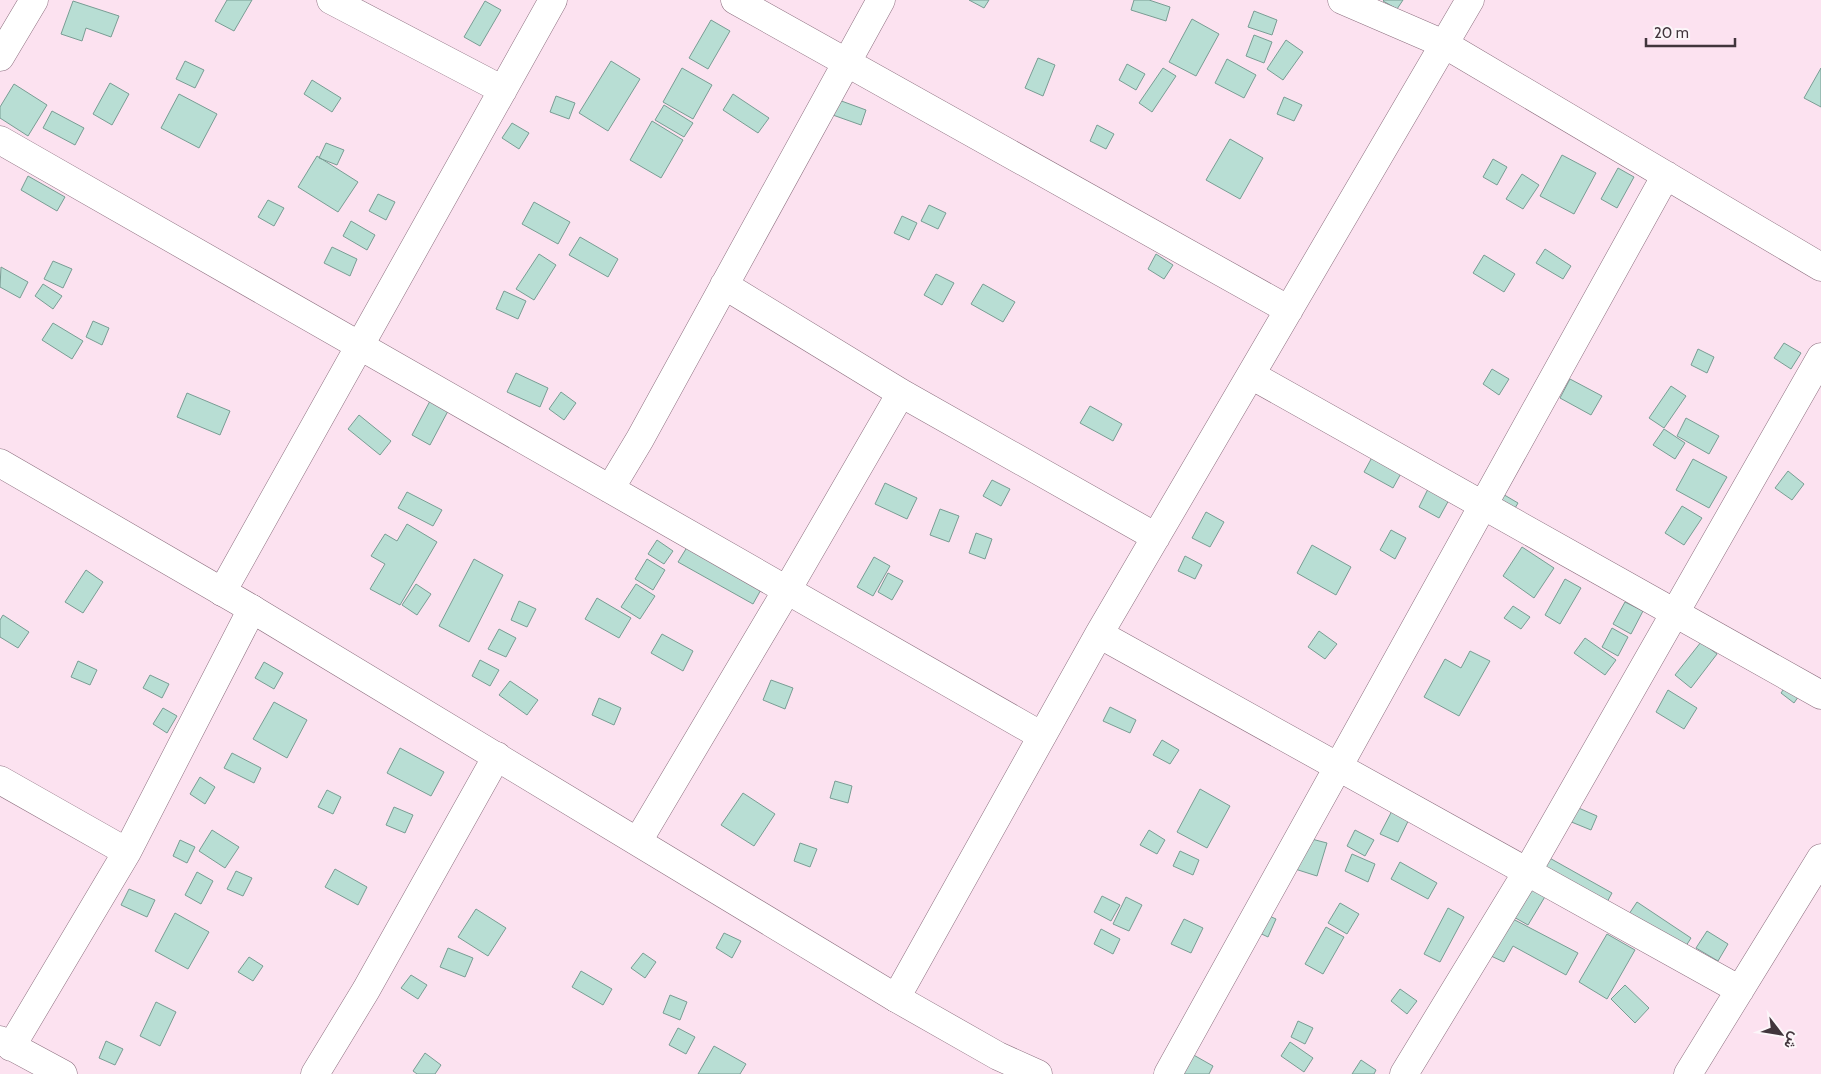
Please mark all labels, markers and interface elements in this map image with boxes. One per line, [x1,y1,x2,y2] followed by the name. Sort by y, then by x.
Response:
[1646,15,1735,47] scale bar
[1654,24,1689,42] text: 20 m
[1756,1009,1806,1059] north arrow
[1780,1029,1804,1053] text: ش

